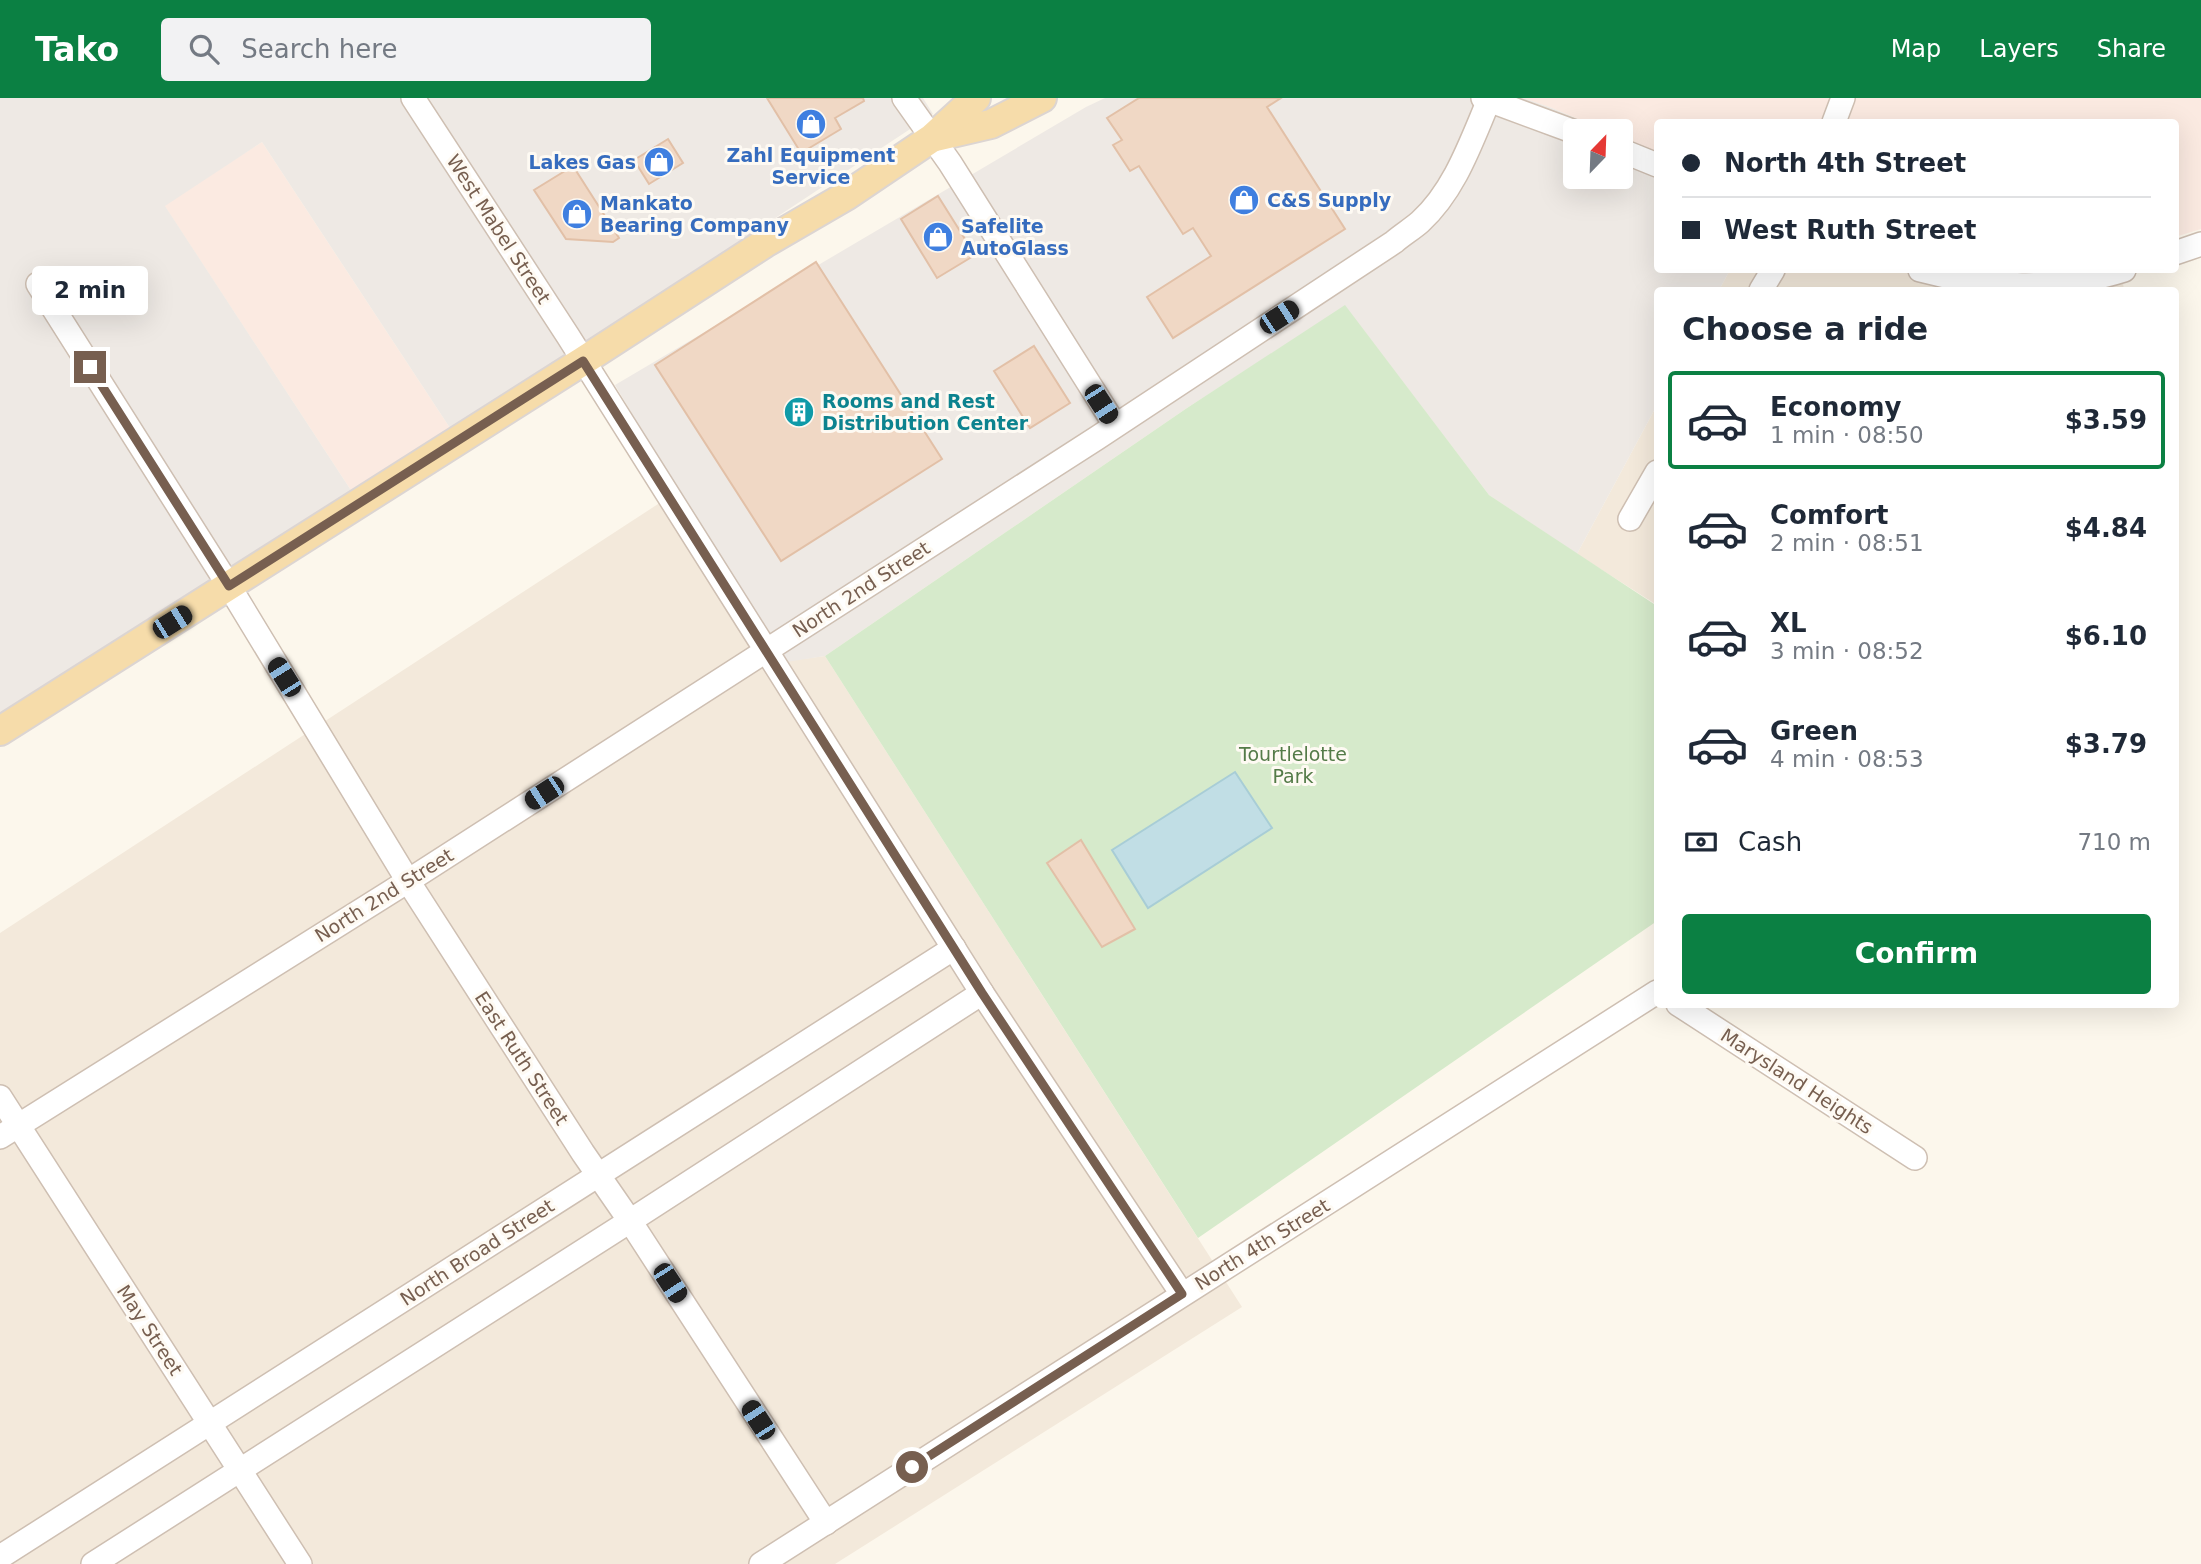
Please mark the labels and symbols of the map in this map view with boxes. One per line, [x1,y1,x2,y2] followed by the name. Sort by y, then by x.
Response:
[794,107,828,141] shop icon: Zahl Equipment Service
[1563,119,1633,189] north arrow
[727,144,895,188] place label: Zahl Equipment Service
[642,145,676,179] shop icon: Lakes Gas
[443,150,555,308] street label: West Mabel Street
[528,151,636,173] place label: Lakes Gas
[1227,183,1261,217] shop icon: C&S Supply
[1267,189,1392,211] place label: C&S Supply
[600,192,790,236] place label: Mankato Bearing Company
[560,197,594,231] shop icon: Mankato Bearing Company
[961,215,1069,259] place label: Safelite AutoGlass
[921,220,955,254] shop icon: Safelite AutoGlass
[32,266,148,314] callout: 2 min
[1256,297,1303,337] car
[74,351,106,383] route end
[1081,381,1122,427] car
[822,390,1029,434] place label: Rooms and Rest Distribution Center
[782,395,816,429] building icon: Rooms and Rest Distribution Center
[788,536,934,642] street label: North 2nd Street
[149,602,196,642] car
[264,654,305,700] car
[1238,743,1347,787] park label: Tourtlelotte Park
[521,773,568,813] car
[311,844,457,946] street label: North 2nd Street
[471,987,573,1129] street label: East Ruth Street
[1717,1024,1877,1138] street label: Marysland Heights
[396,1194,558,1310] street label: North Broad Street
[1191,1194,1333,1294] street label: North 4th Street
[650,1260,691,1306] car
[113,1281,187,1379] street label: May Street
[738,1397,779,1443] car
[896,1451,928,1483] route start

